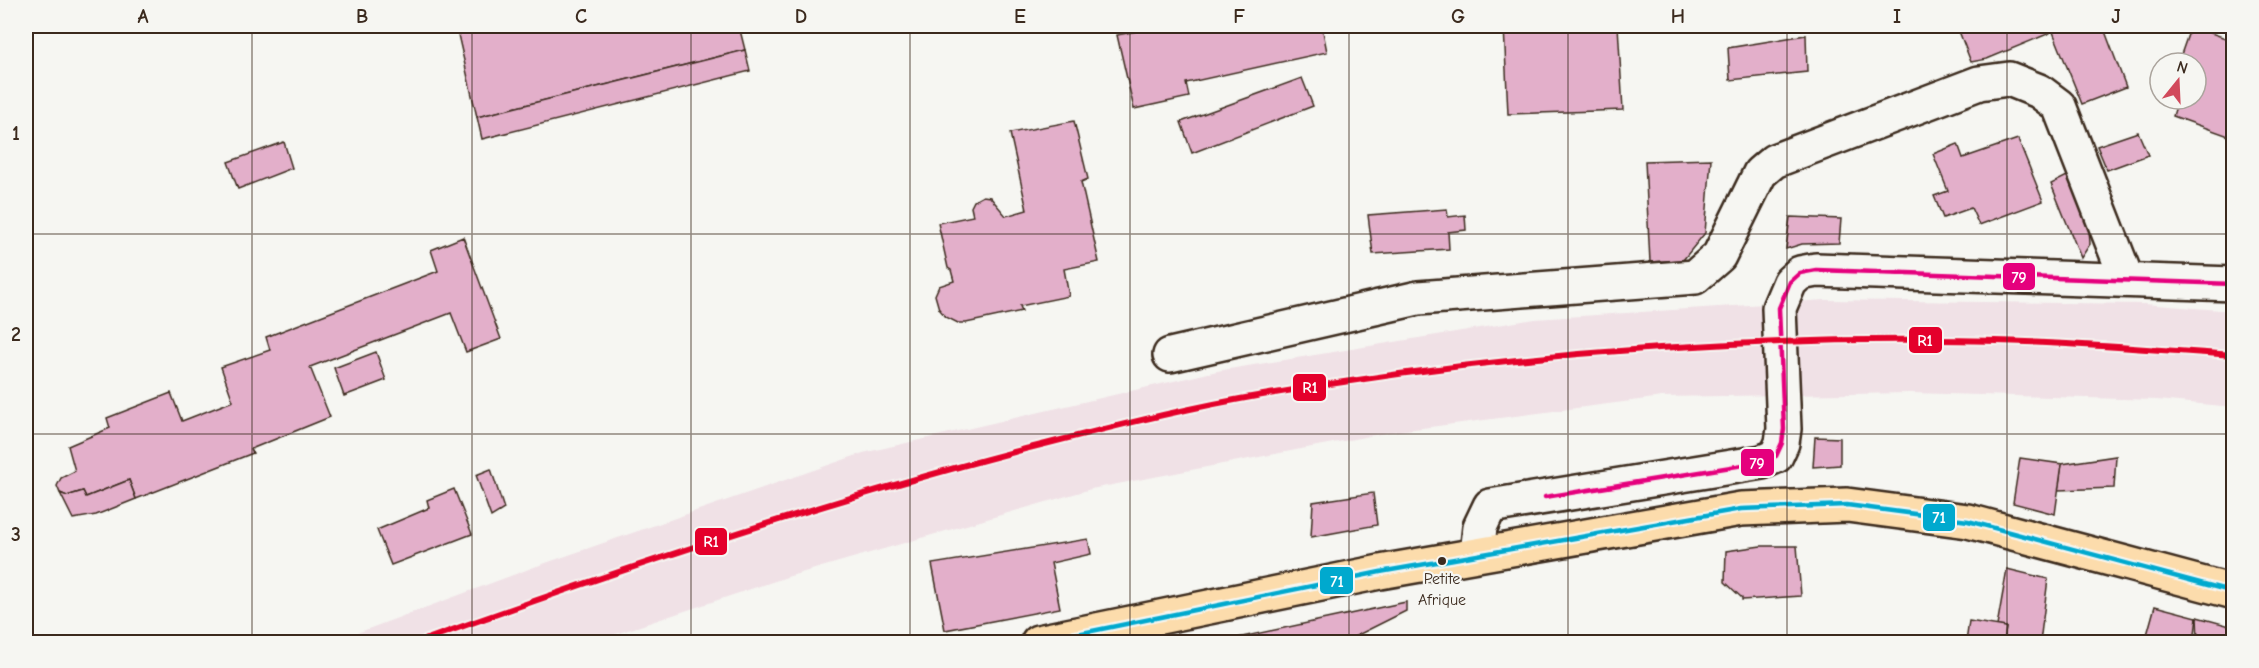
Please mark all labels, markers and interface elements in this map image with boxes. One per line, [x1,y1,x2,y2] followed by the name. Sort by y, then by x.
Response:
[137,5,149,28] text: A
[356,5,368,28] text: B
[575,5,587,28] text: C
[795,5,807,28] text: D
[1014,5,1026,28] text: E
[1233,5,1245,28] text: F
[1451,5,1465,28] text: G
[1671,5,1685,28] text: H
[1893,5,1901,28] text: I
[2111,5,2121,28] text: J
[2148,51,2208,111] north arrow
[2175,58,2190,78] text: N
[12,122,20,145] text: 1
[2002,262,2036,291] line badge: 79
[2011,269,2027,287] text: 79
[11,323,21,346] text: 2
[1908,326,1943,354] line badge: R1
[1917,332,1933,350] text: R1
[1292,373,1327,402] line badge: R1
[1302,379,1318,397] text: R1
[1740,448,1775,477] line badge: 79
[1749,455,1765,473] text: 79
[1922,503,1956,532] line badge: 71
[1932,509,1946,527] text: 71
[11,523,21,546] text: 3
[694,527,728,556] line badge: R1
[703,533,719,551] text: R1
[1436,555,1448,567] marker: Petite Afrique
[1319,566,1354,595] line badge: 71
[1418,570,1466,609] place label: Petite Afrique
[1330,573,1344,591] text: 71

